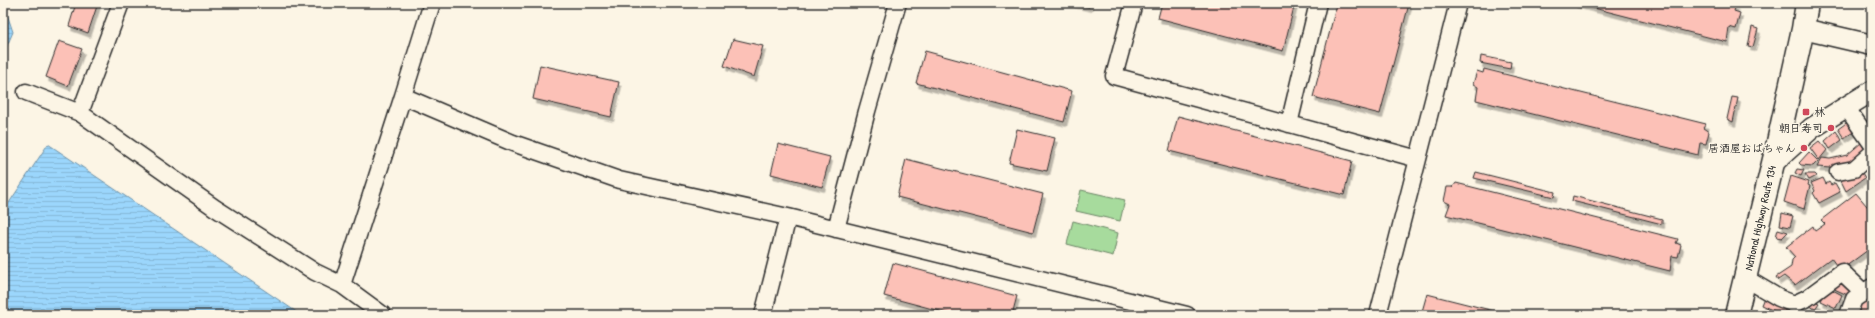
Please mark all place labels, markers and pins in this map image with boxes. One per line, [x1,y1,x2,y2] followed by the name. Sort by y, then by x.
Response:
[1814,105,1825,119] place label: 林
[1801,107,1811,117] marker: 林
[1779,121,1823,135] place label: 朝日寿司
[1826,123,1836,133] marker: 朝日寿司
[1708,141,1796,155] place label: 居酒屋おばちゃん
[1799,143,1809,153] marker: 居酒屋おばちゃん

